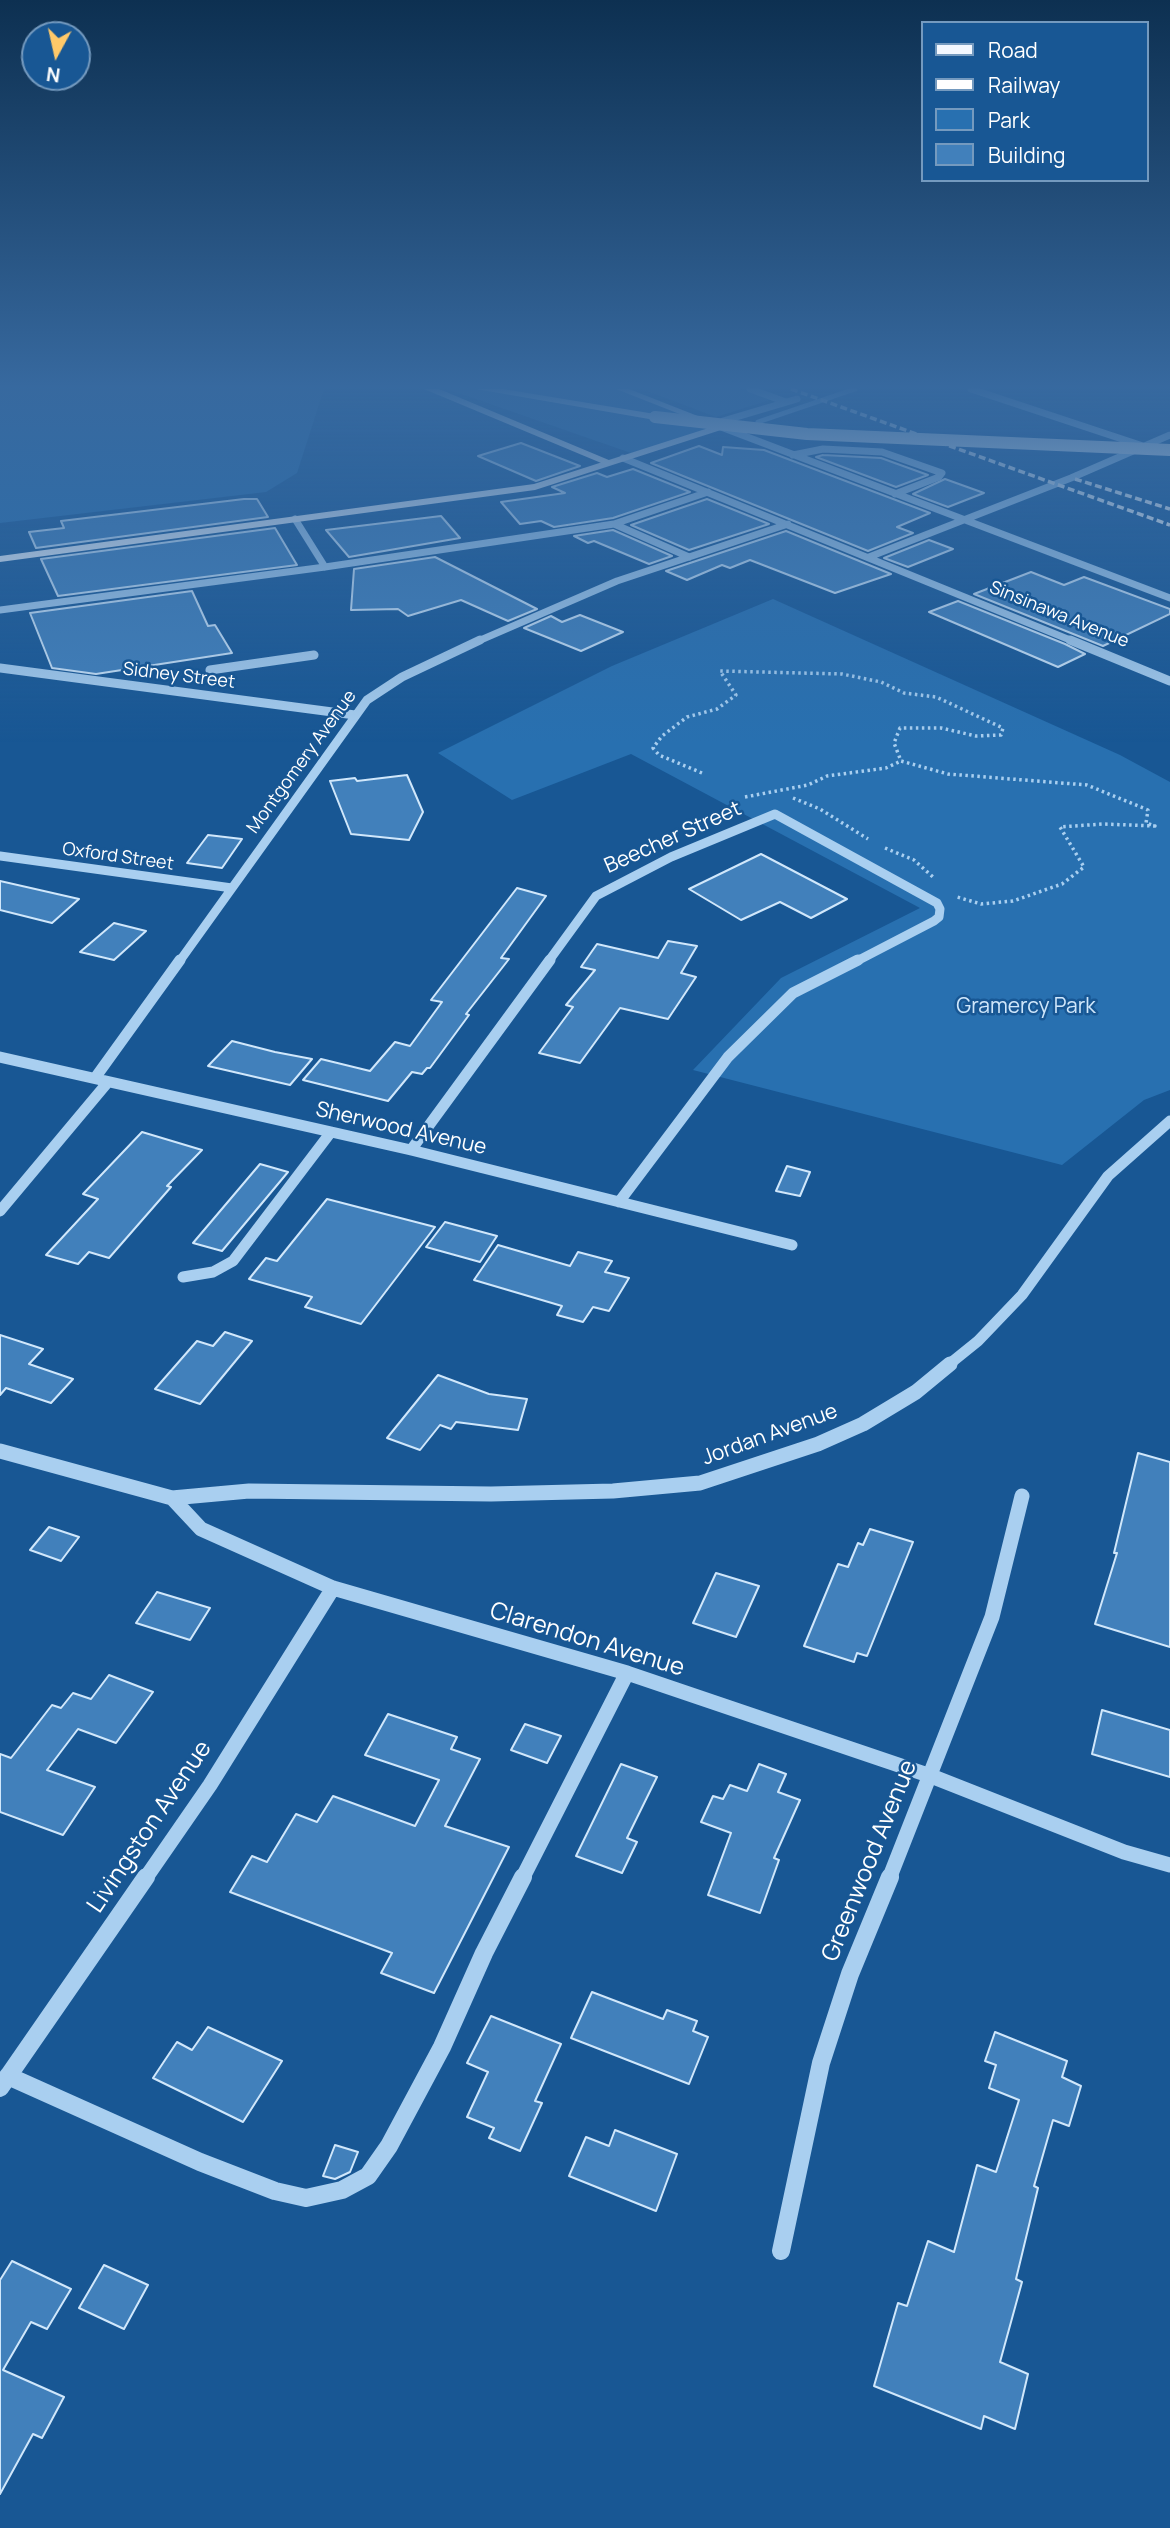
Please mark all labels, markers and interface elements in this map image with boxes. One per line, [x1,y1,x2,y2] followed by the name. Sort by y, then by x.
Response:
[21,21,91,91] north arrow
[922,21,1149,182] legend
[988,36,1038,64] text: Road
[45,61,62,89] text: N
[988,71,1060,99] text: Railway
[988,106,1030,134] text: Park
[988,141,1065,169] text: Building
[986,577,1132,653] street label: Sinsinawa Avenue
[122,658,236,694] street label: Sidney Street
[243,686,361,838] street label: Montgomery Avenue
[601,797,745,879] street label: Beecher Street
[61,838,175,876] street label: Oxford Street
[956,994,1096,1020] park label: Gramercy Park
[313,1097,489,1161] street label: Sherwood Avenue
[699,1399,841,1471] street label: Jordan Avenue
[486,1597,688,1683] street label: Clarendon Avenue
[82,1736,218,1918] street label: Livingston Avenue
[816,1756,924,1966] street label: Greenwood Avenue

